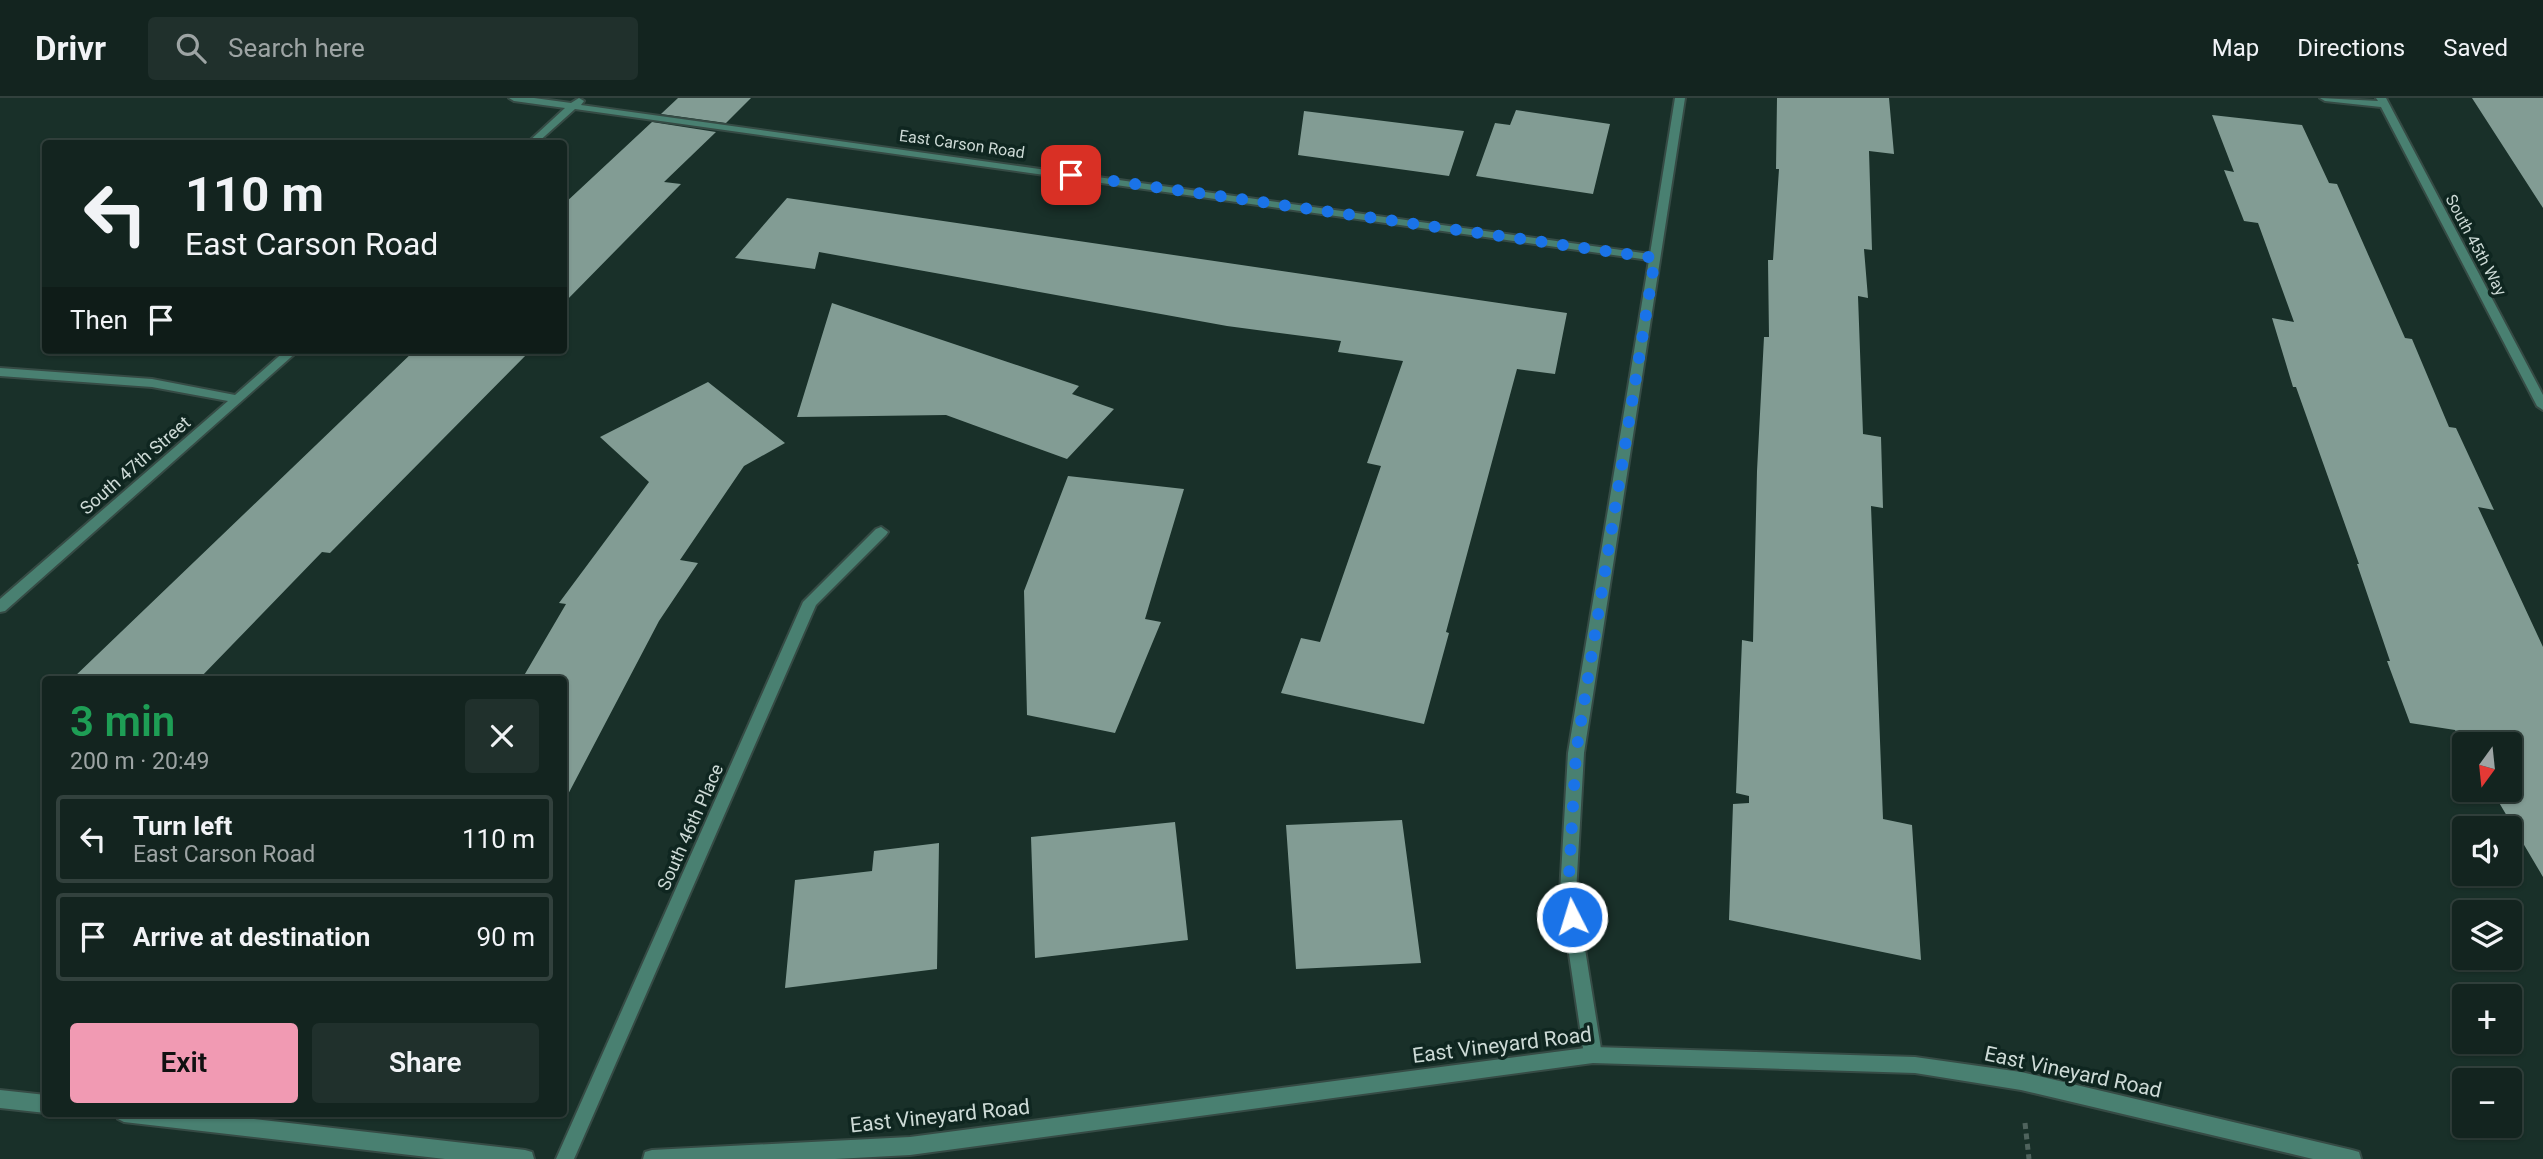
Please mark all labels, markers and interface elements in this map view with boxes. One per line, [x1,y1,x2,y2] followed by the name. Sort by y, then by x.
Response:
[148,17,638,80] search box
[35,29,106,68] text: Drivr
[172,29,210,67] icon: search
[228,33,365,63] text: Search here
[2212,34,2259,62] text: Map
[2297,34,2405,62] text: Directions
[2443,34,2508,62] text: Saved
[898,126,1026,162] street label: East Carson Road
[1041,145,1101,205] pin
[1052,156,1090,194] icon: arrive
[185,166,324,223] text: 110 m
[70,168,161,259] icon: left
[2441,191,2511,299] street label: South 45th Way
[185,225,438,263] text: East Carson Road
[142,301,180,339] icon: arrive
[70,305,128,335] text: Then
[76,411,194,519] street label: South 47th Street
[70,697,175,746] text: 3 min
[465,699,539,773] button: close
[2452,732,2522,802] north arrow
[2452,732,2522,1138] map controls
[70,748,209,775] text: 200 m · 20:49
[653,761,727,893] street label: South 46th Place
[133,811,232,841] text: Turn left
[2452,816,2522,886] button: sound
[74,820,112,858] icon: left
[462,824,535,854] text: 110 m
[133,841,315,868] text: East Carson Road
[1535,880,1609,954] position arrow
[2452,900,2522,970] button: layers
[74,918,112,956] icon: arrive
[133,922,370,952] text: Arrive at destination
[477,922,535,952] text: 90 m
[2452,984,2522,1054] button: +
[1411,1022,1593,1068] street label: East Vineyard Road
[70,1023,298,1103] button: Exit
[312,1023,539,1103] button: Share
[1982,1041,2164,1103] street label: East Vineyard Road
[2452,1068,2522,1138] button: −
[849,1095,1031,1137] street label: East Vineyard Road

